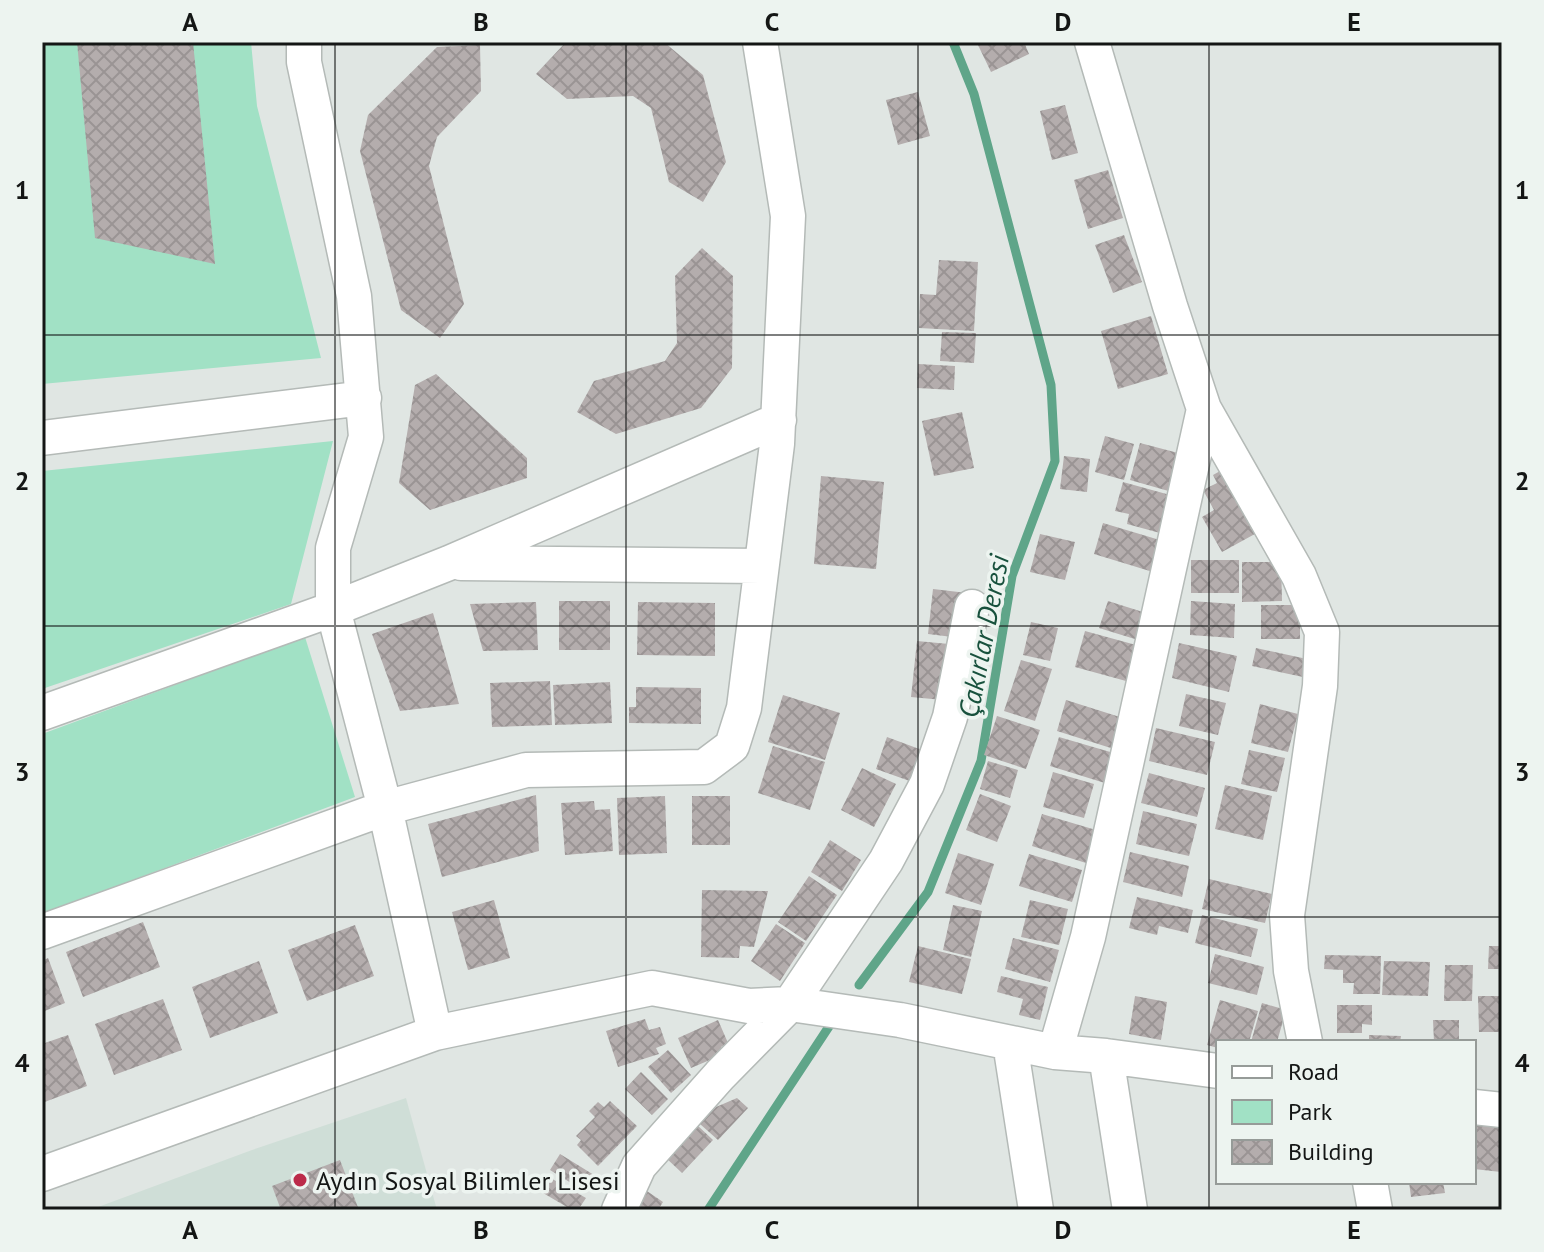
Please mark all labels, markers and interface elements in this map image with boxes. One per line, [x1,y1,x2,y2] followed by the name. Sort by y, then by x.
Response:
[182,5,198,38] text: A
[473,5,489,38] text: B
[765,5,779,38] text: C
[1055,5,1071,38] text: D
[1347,5,1361,38] text: E
[15,173,29,206] text: 1
[1515,173,1529,206] text: 1
[15,464,29,497] text: 2
[1515,464,1529,497] text: 2
[949,551,1017,721] water label: Çakırlar Deresi
[15,755,29,788] text: 3
[1515,755,1529,788] text: 3
[1216,1040,1476,1184] legend
[15,1046,30,1079] text: 4
[1515,1046,1530,1079] text: 4
[1288,1056,1339,1087] text: Road
[1288,1096,1333,1127] text: Park
[1288,1136,1374,1167] text: Building
[316,1164,620,1197] place label: Aydın Sosyal Bilimler Lisesi
[291,1171,309,1189] marker: Aydın Sosyal Bilimler Lisesi
[182,1213,198,1246] text: A
[473,1213,489,1246] text: B
[765,1213,779,1246] text: C
[1055,1213,1071,1246] text: D
[1347,1213,1361,1246] text: E

